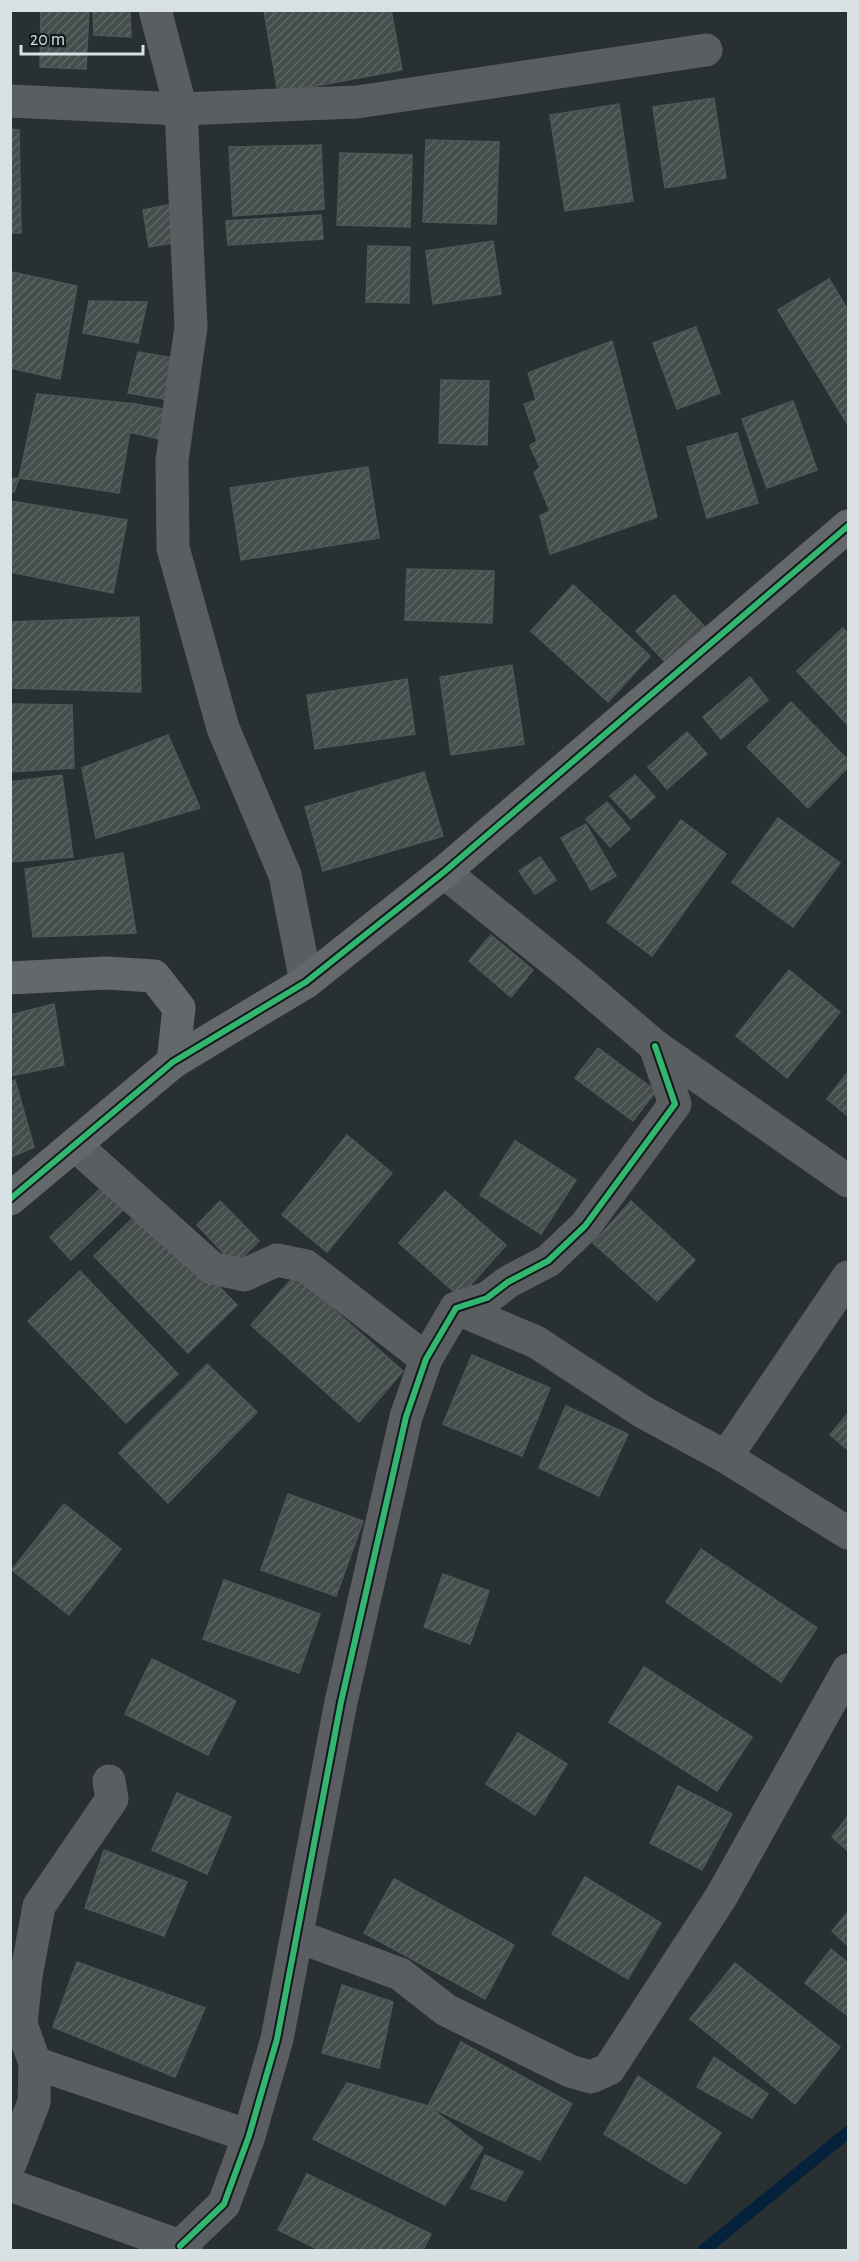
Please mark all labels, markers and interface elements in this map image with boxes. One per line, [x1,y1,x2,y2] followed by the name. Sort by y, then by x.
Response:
[21,18,142,56] scale bar
[30,31,65,49] text: 20 m

